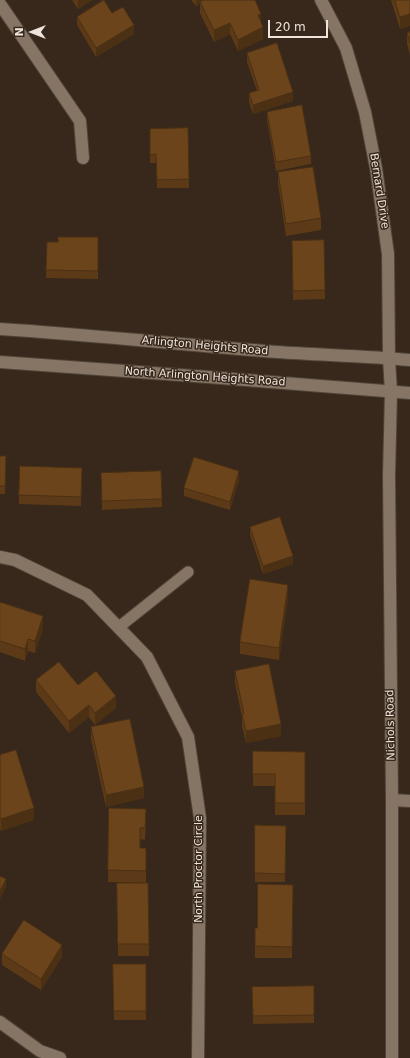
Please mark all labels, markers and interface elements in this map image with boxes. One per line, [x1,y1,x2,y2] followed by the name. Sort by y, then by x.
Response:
[12,12,52,52] north arrow
[270,12,330,38] scale bar
[275,20,306,34] text: 20 m
[13,27,26,37] text: N
[366,152,392,230] street label: Bernard Drive
[141,334,269,358] street label: Arlington Heights Road
[124,365,286,389] street label: North Arlington Heights Road
[384,689,398,761] street label: Nichols Road
[192,815,206,923] street label: North Proctor Circle

